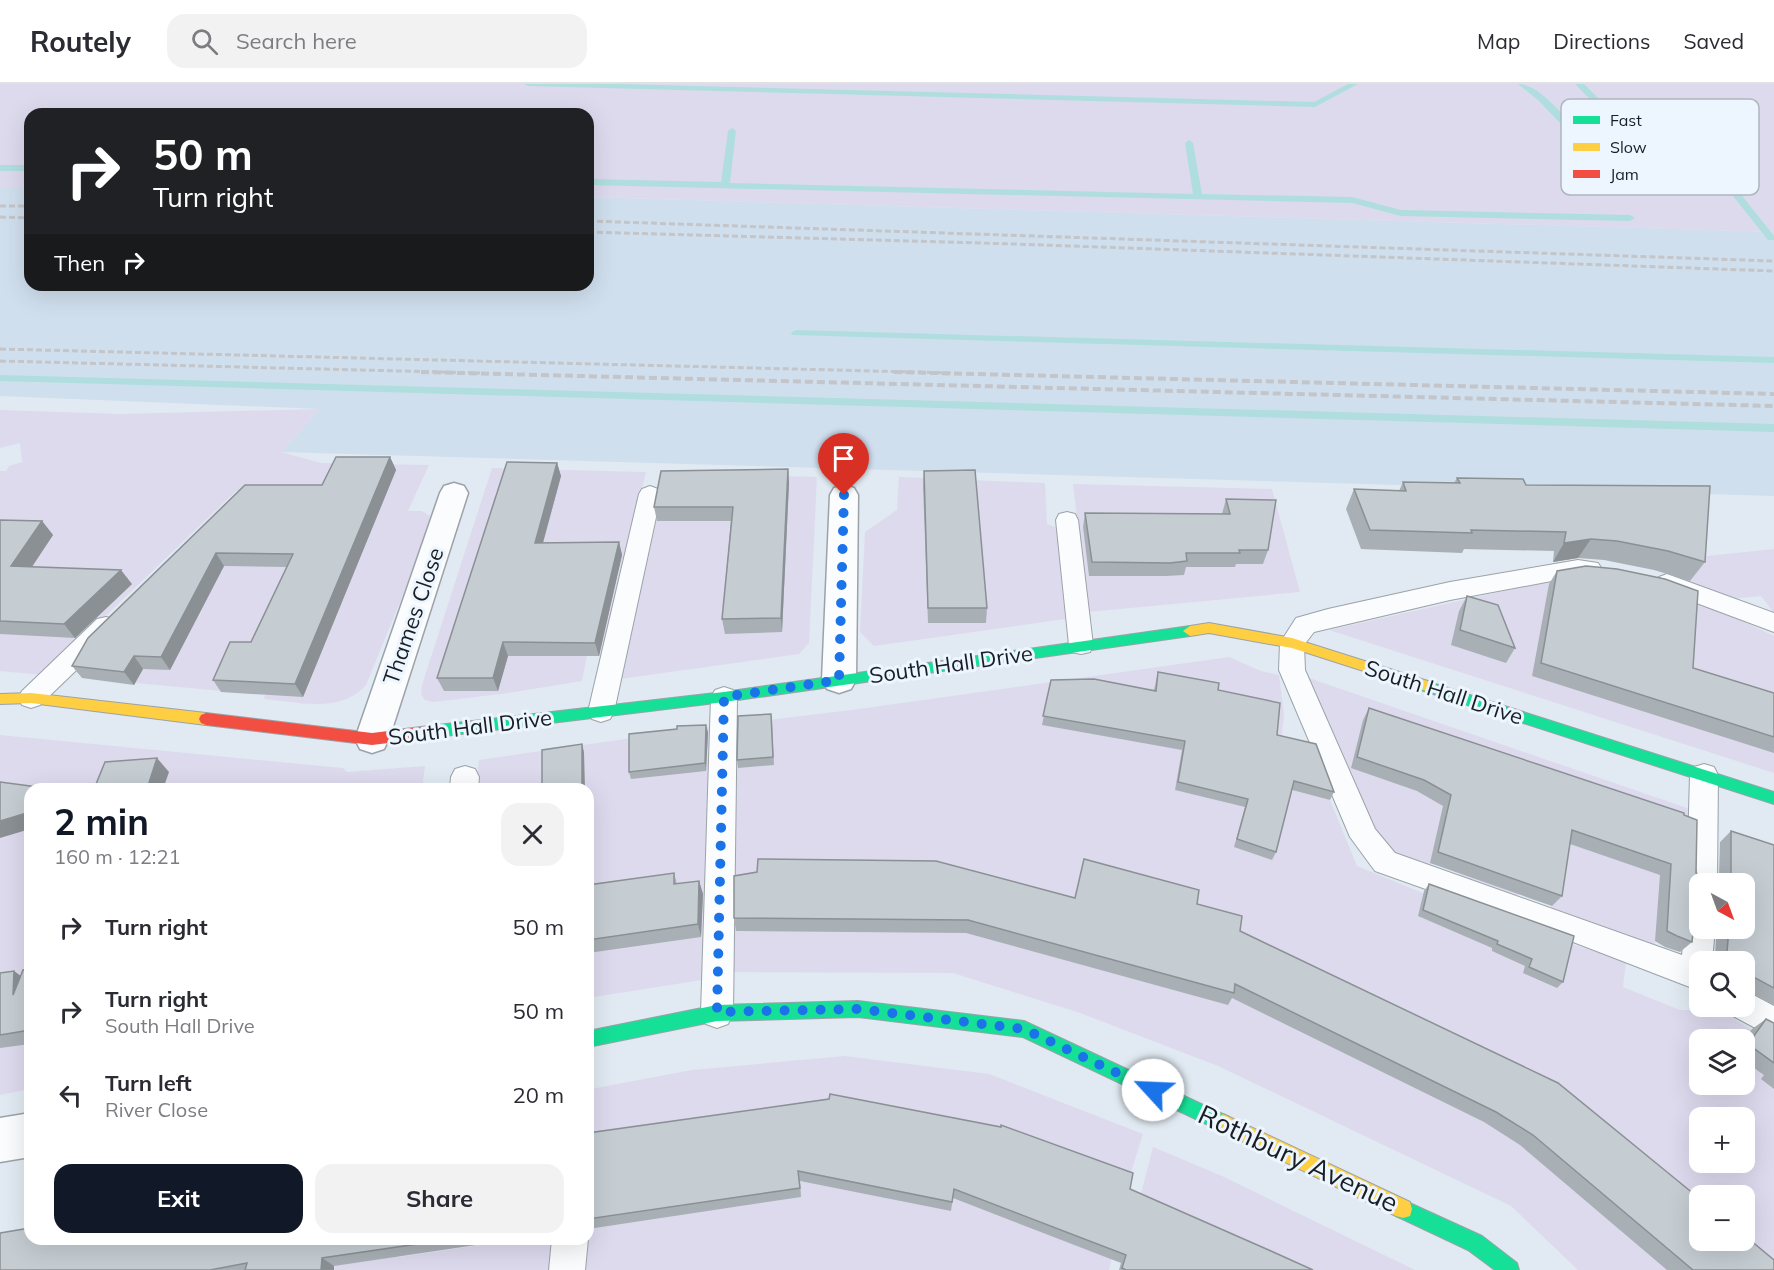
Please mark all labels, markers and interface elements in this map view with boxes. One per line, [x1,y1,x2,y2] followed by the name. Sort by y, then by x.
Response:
[167,14,587,68] search box
[30,24,131,59] text: Routely
[188,25,221,58] icon: search
[236,27,357,55] text: Search here
[1477,28,1520,54] text: Map
[1553,28,1650,54] text: Directions
[1683,28,1744,54] text: Saved
[1561,99,1759,195] legend
[1610,110,1642,130] text: Fast
[153,128,253,181] text: 50 m
[54,132,132,210] icon: right
[1610,137,1647,157] text: Slow
[1610,164,1639,184] text: Jam
[153,180,273,214] text: Turn right
[117,246,150,279] icon: right
[54,249,105,277] text: Then
[818,433,869,495] pin
[827,442,860,475] icon: arrive
[376,544,450,688] street label: Thames Close
[867,639,1035,689] street label: South Hall Drive
[1361,653,1527,731] street label: South Hall Drive
[387,703,553,751] street label: South Hall Drive
[54,799,149,844] text: 2 min
[501,803,564,866] button: close
[54,844,180,869] text: 160 m · 12:21
[1689,873,1755,939] north arrow
[1689,873,1755,1251] map controls
[54,911,87,944] icon: right
[105,913,208,941] text: Turn right
[513,913,564,941] text: 50 m
[1689,951,1755,1017] button: search
[105,985,208,1013] text: Turn right
[54,995,87,1028] icon: right
[513,997,564,1025] text: 50 m
[105,1013,255,1038] text: South Hall Drive
[1689,1029,1755,1095] button: layers
[1121,1058,1185,1122] position arrow
[105,1069,192,1097] text: Turn left
[54,1079,87,1112] icon: left
[513,1081,564,1109] text: 20 m
[105,1097,208,1122] text: River Close
[1193,1097,1404,1219] street label: Rothbury Avenue
[1689,1107,1755,1173] button: +
[54,1164,303,1233] button: Exit
[315,1164,564,1233] button: Share
[1689,1185,1755,1251] button: −

